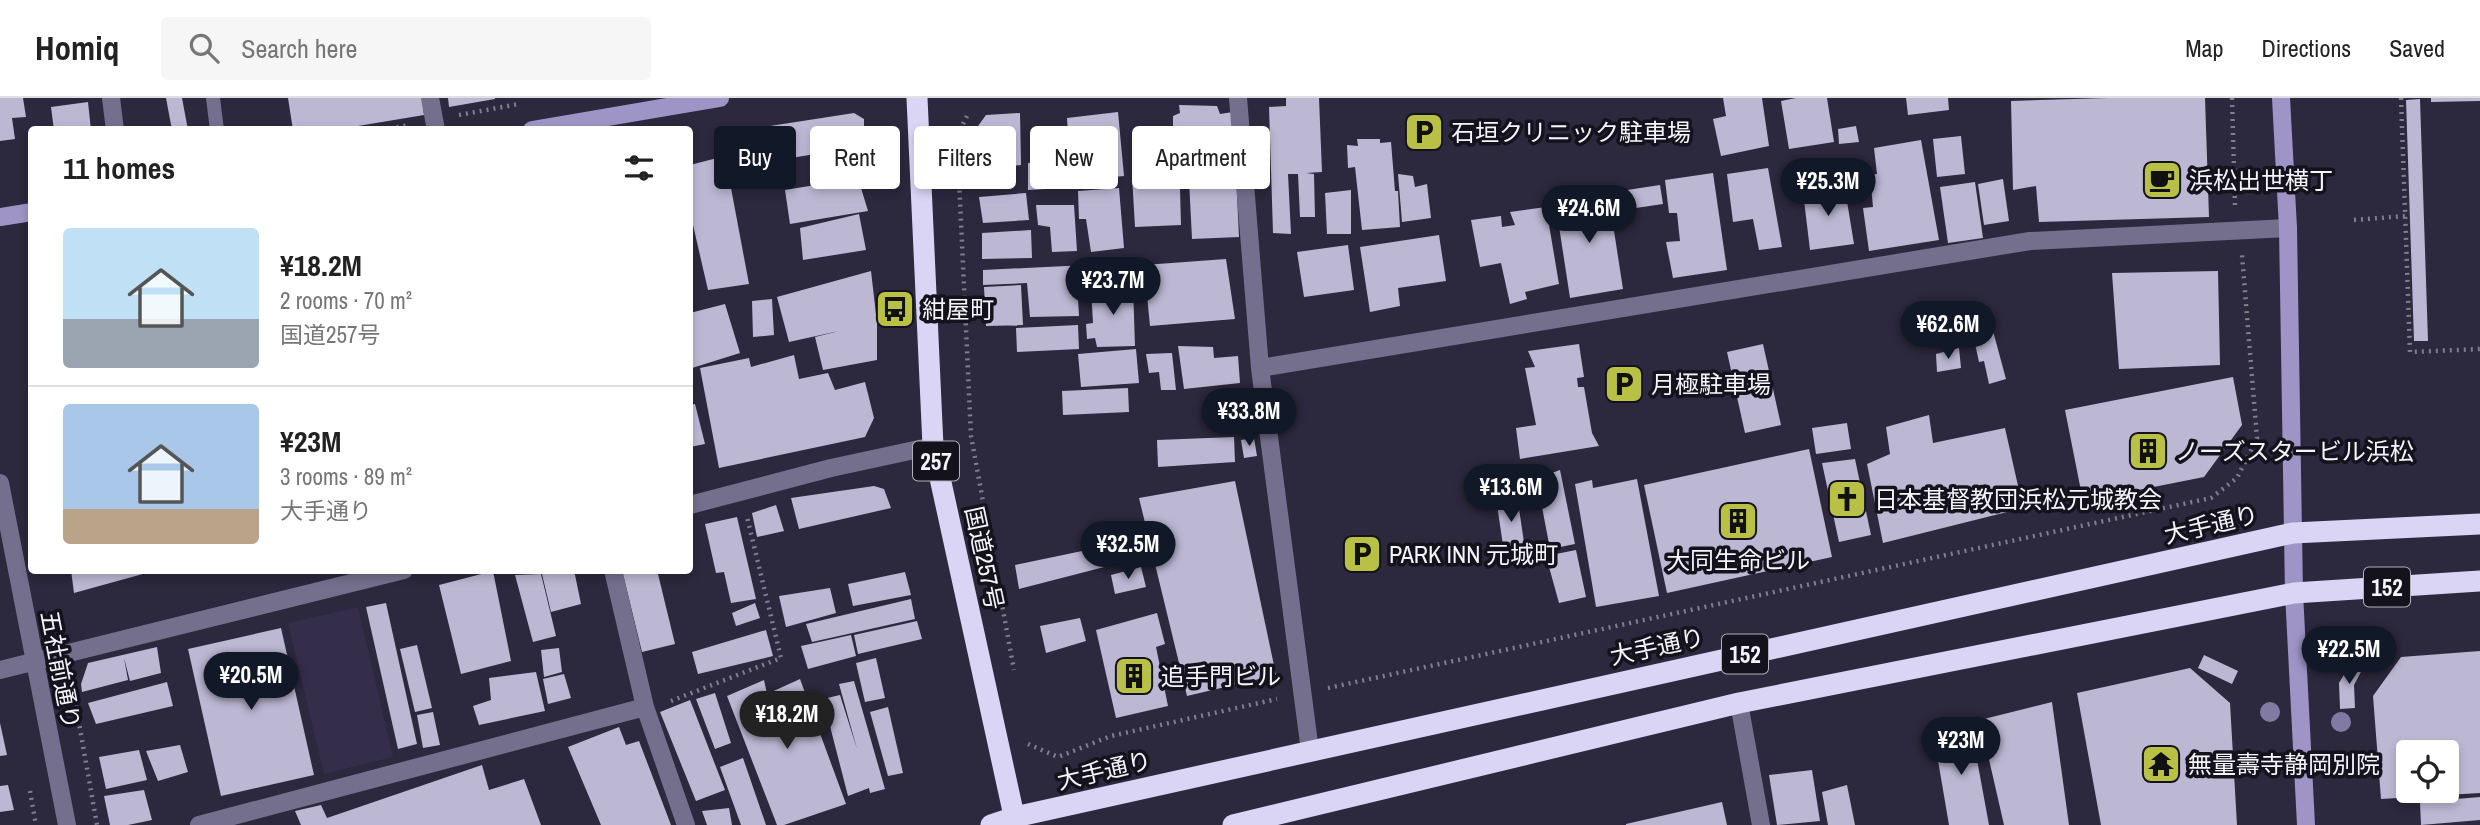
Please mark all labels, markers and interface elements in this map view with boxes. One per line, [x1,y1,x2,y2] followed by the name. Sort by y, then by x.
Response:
[161,17,651,80] search box
[35,26,119,70] text: Homiq
[185,29,223,67] icon: search
[241,31,357,66] text: Search here
[2185,32,2223,64] text: Map
[2261,32,2351,64] text: Directions
[2389,32,2445,64] text: Saved
[1403,111,1445,153] parking icon: 石垣クリニック駐車場
[1451,116,1691,148] place label: 石垣クリニック駐車場
[714,126,796,189] chip: Buy
[810,126,900,189] chip: Rent
[914,126,1016,189] chip: Filters
[1030,126,1118,189] chip: New
[1132,126,1270,189] chip: Apartment
[63,148,175,188] text: 11 homes
[620,149,658,187] icon: filters
[1771,158,1885,218] pin: ¥25.3M
[2141,159,2183,201] cafe icon: 浜松出世横丁
[2189,164,2333,196] place label: 浜松出世横丁
[1797,165,1859,196] text: ¥25.3M
[1532,186,1646,245] pin: ¥24.6M
[1558,192,1620,223] text: ¥24.6M
[280,245,362,285] text: ¥18.2M
[119,256,203,340] icon: home
[1056,258,1170,317] pin: ¥23.7M
[1082,264,1144,295] text: ¥23.7M
[280,285,412,316] text: 2 rooms · 70 m²
[874,288,916,330] bus stop icon: 紺屋町
[922,293,994,325] place label: 紺屋町
[1891,302,2005,361] pin: ¥62.6M
[1917,308,1979,339] text: ¥62.6M
[280,319,380,350] text: 国道257号
[1603,363,1645,405] parking icon: 月極駐車場
[1651,368,1771,400] place label: 月極駐車場
[1192,388,1306,448] pin: ¥33.8M
[1218,395,1280,426] text: ¥33.8M
[280,421,342,461] text: ¥23M
[2127,430,2169,472] building icon: ノーズスタービル浜松
[119,432,203,516] icon: home
[2175,435,2414,467] place label: ノーズスタービル浜松
[913,442,959,480] road number: 257
[280,461,412,492] text: 3 rooms · 89 m²
[1454,464,1568,524] pin: ¥13.6M
[1480,471,1542,502] text: ¥13.6M
[1826,478,1868,520] church icon: 日本基督教団浜松元城教会
[1874,483,2162,515] place label: 日本基督教団浜松元城教会
[280,495,372,526] text: 大手通り
[2161,498,2261,550] street label: 大手通り
[1717,500,1759,542] building icon: 大同生命ビル
[958,503,1012,613] street label: 国道257号
[1071,522,1185,581] pin: ¥32.5M
[1097,528,1159,559] text: ¥32.5M
[1341,533,1383,575] parking icon: PARK INN 元城町
[1389,538,1558,570] place label: PARK INN 元城町
[1666,544,1810,576] place label: 大同生命ビル
[2364,568,2410,607] road number: 152
[34,608,88,732] street label: 五社前通り
[1607,620,1707,672] street label: 大手通り
[2292,626,2406,686] pin: ¥22.5M
[2318,633,2380,664] text: ¥22.5M
[1722,634,1768,674] road number: 152
[194,652,308,712] pin: ¥20.5M
[1113,655,1155,697] building icon: 追手門ビル
[220,659,282,690] text: ¥20.5M
[1161,660,1281,692] place label: 追手門ビル
[730,692,844,751] pin: ¥18.2M
[756,698,818,729] text: ¥18.2M
[1920,718,2002,777] pin: ¥23M
[1937,724,1985,755] text: ¥23M
[2396,740,2459,803] map controls
[2396,740,2459,803] button: locate
[2140,743,2182,785] temple icon: 無量壽寺静岡別院
[1054,744,1154,796] street label: 大手通り
[2188,748,2380,780] place label: 無量壽寺静岡別院

